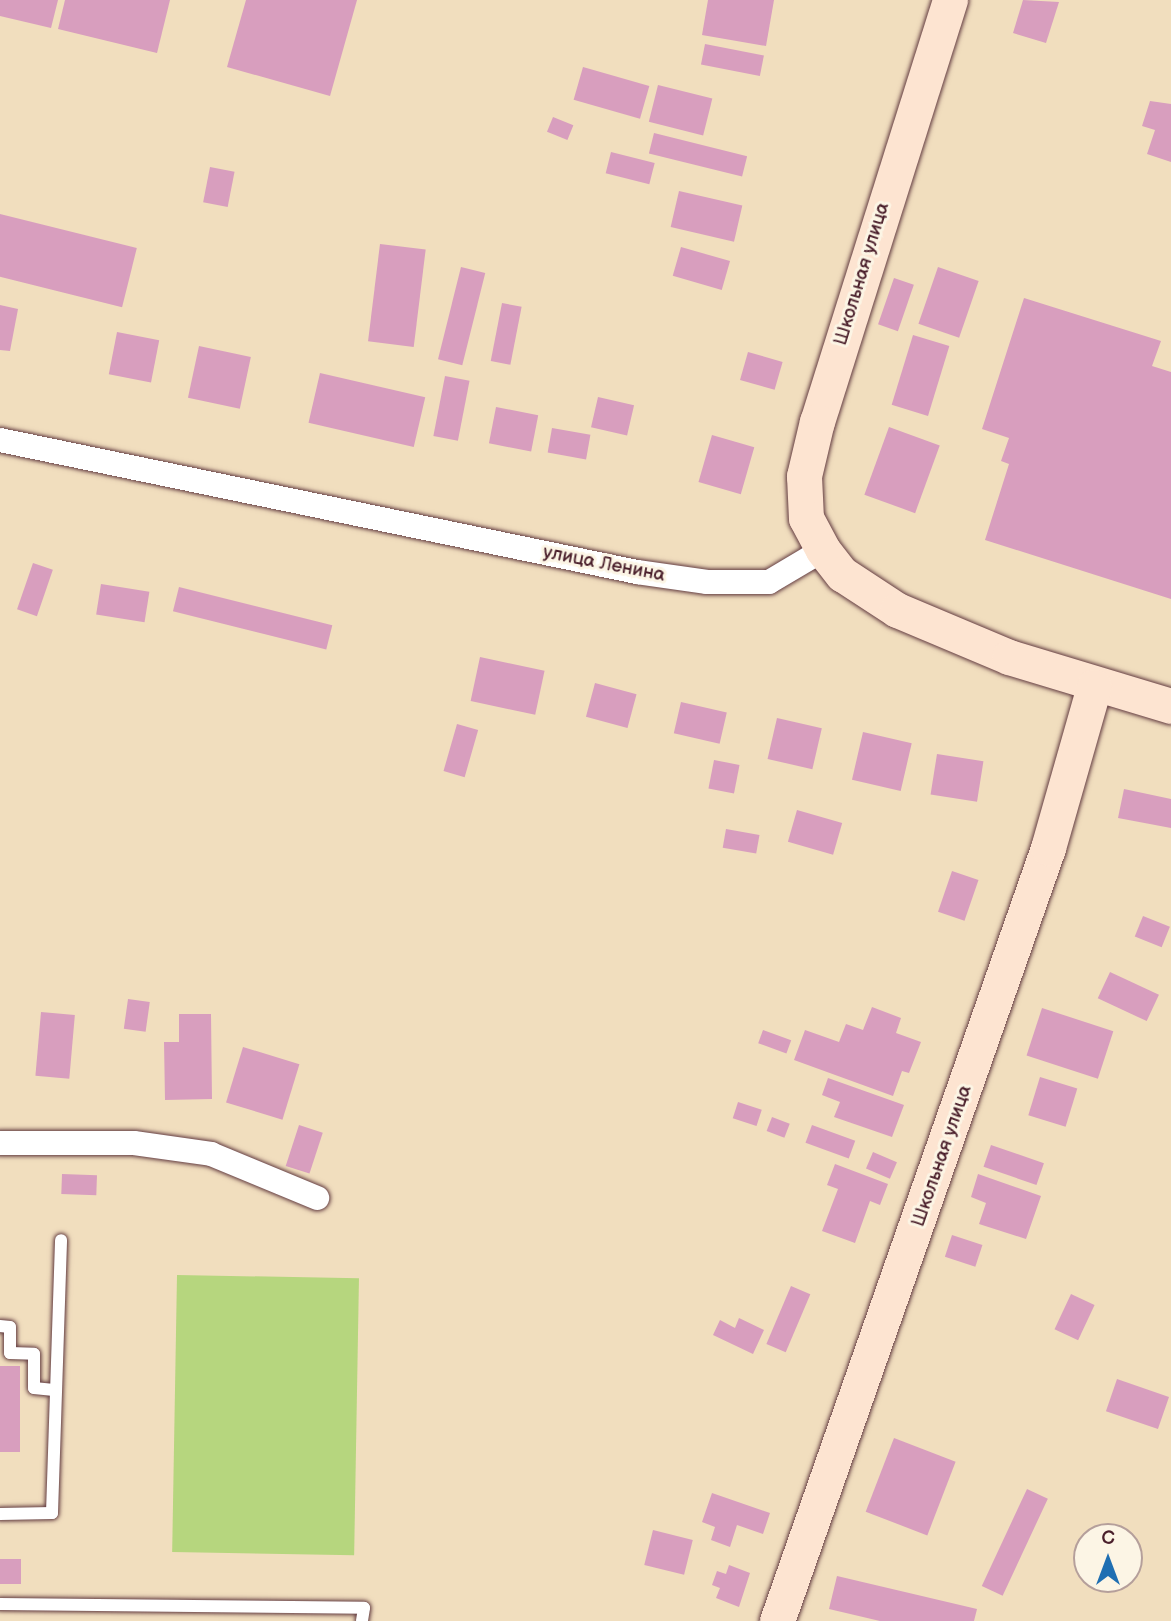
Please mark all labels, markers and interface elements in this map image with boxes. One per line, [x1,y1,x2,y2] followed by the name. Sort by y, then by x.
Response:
[829,200,895,348] street label: Школьная улица
[541,541,667,587] street label: улица Ленина
[907,1082,977,1230] street label: Школьная улица
[1073,1523,1143,1593] north arrow
[1101,1527,1115,1550] text: С

